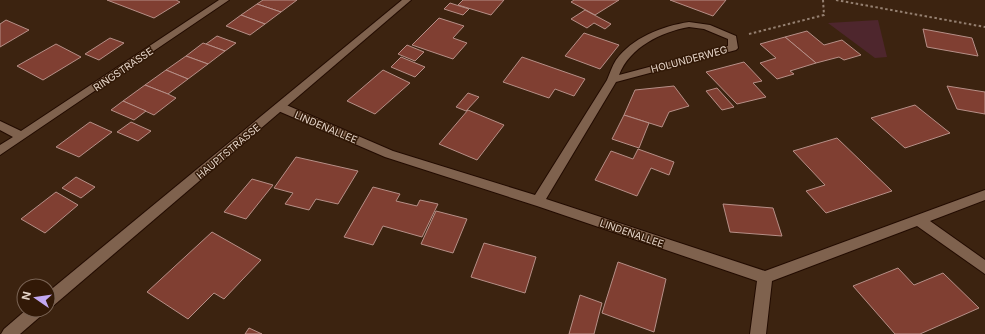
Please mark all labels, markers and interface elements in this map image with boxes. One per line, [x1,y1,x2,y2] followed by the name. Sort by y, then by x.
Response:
[649,43,729,75] street label: HOLUNDERWEG
[91,45,155,93] street label: RINGSTRASSE
[293,108,359,146] street label: LINDENALLEE
[194,121,262,181] street label: HAUPTSTRASSE
[598,216,666,250] street label: LINDENALLEE
[16,278,56,318] north arrow
[18,290,34,301] text: N

